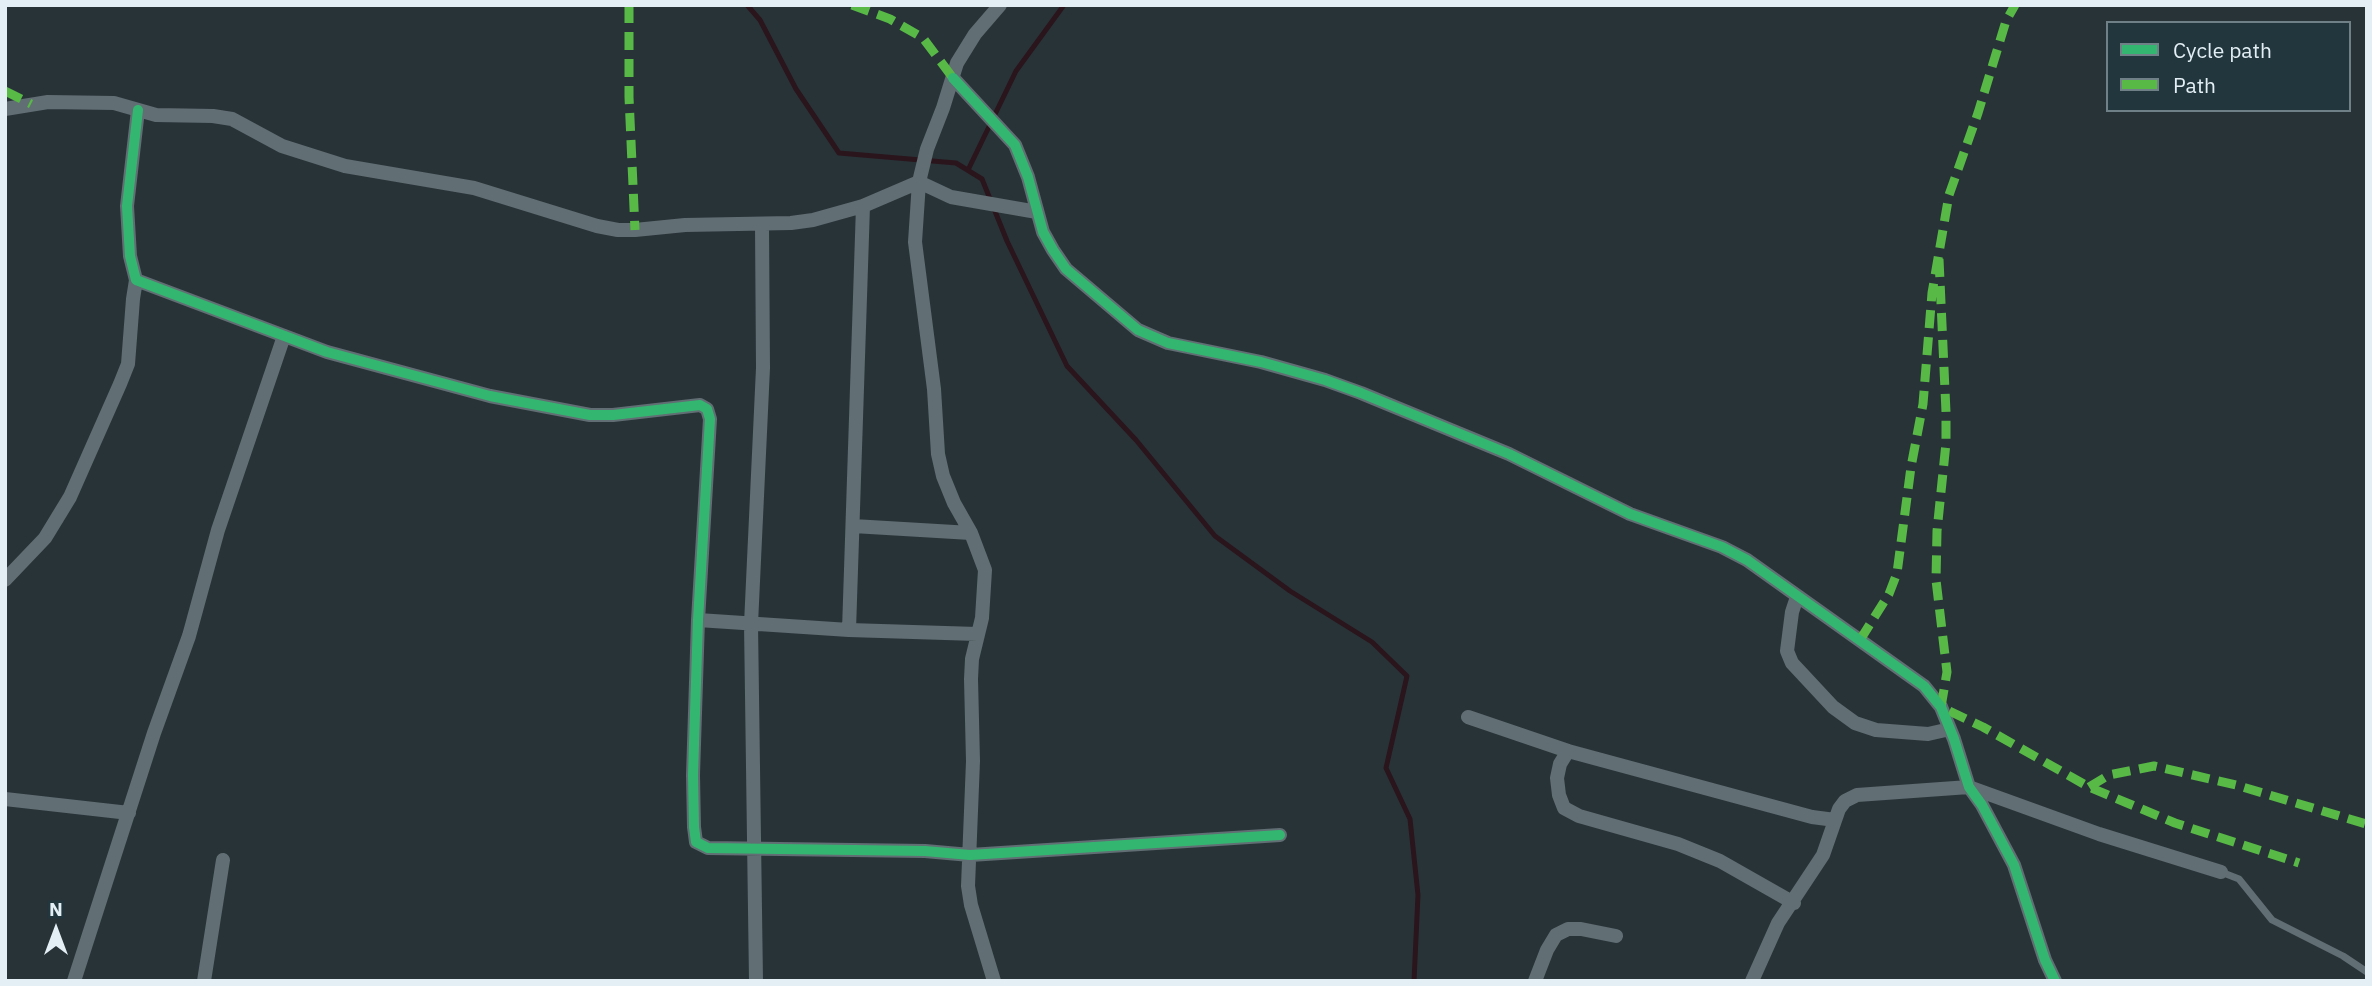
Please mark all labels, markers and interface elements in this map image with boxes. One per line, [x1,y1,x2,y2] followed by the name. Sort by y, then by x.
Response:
[2106,21,2351,112] legend
[2173,36,2272,64] text: Cycle path
[2173,71,2216,99] text: Path
[21,895,91,965] north arrow
[49,897,63,921] text: N

